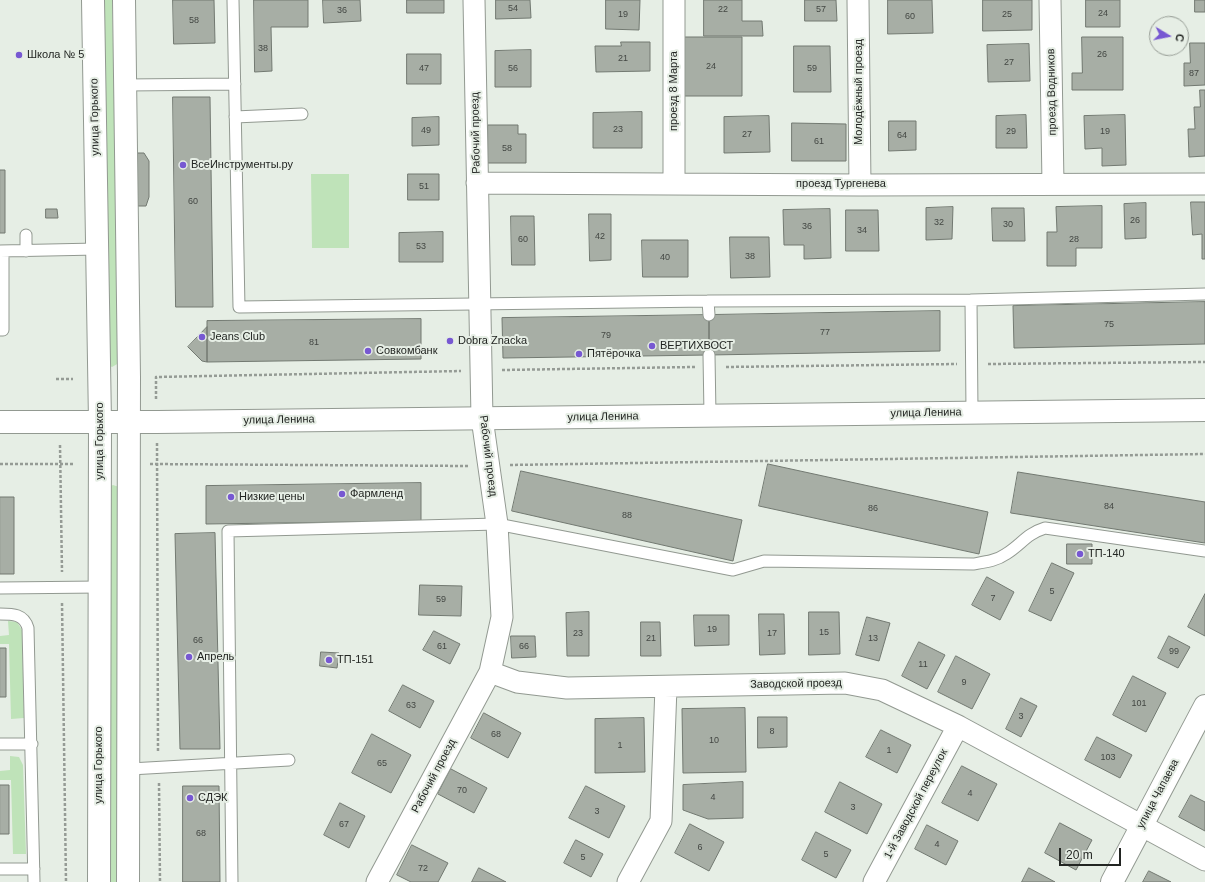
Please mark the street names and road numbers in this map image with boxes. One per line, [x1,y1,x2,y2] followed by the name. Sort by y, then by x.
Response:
[852,39,866,145] street label: Молодёжный проезд
[1045,48,1059,136] street label: проезд Водников
[667,51,681,131] street label: проезд 8 Марта
[88,78,102,156] street label: улица Горького
[469,92,483,174] street label: Рабочий проезд
[796,177,886,191] street label: проезд Тургенева
[93,402,107,480] street label: улица Горького
[890,406,962,420] street label: улица Ленина
[567,410,639,424] street label: улица Ленина
[243,413,315,427] street label: улица Ленина
[476,415,500,497] street label: Рабочий проезд
[750,677,842,691] street label: Заводской проезд
[92,726,106,804] street label: улица Горького
[409,737,459,815] street label: Рабочий проезд
[881,747,951,861] street label: 1-й Заводской переулок
[1134,757,1182,831] street label: улица Чапаева

